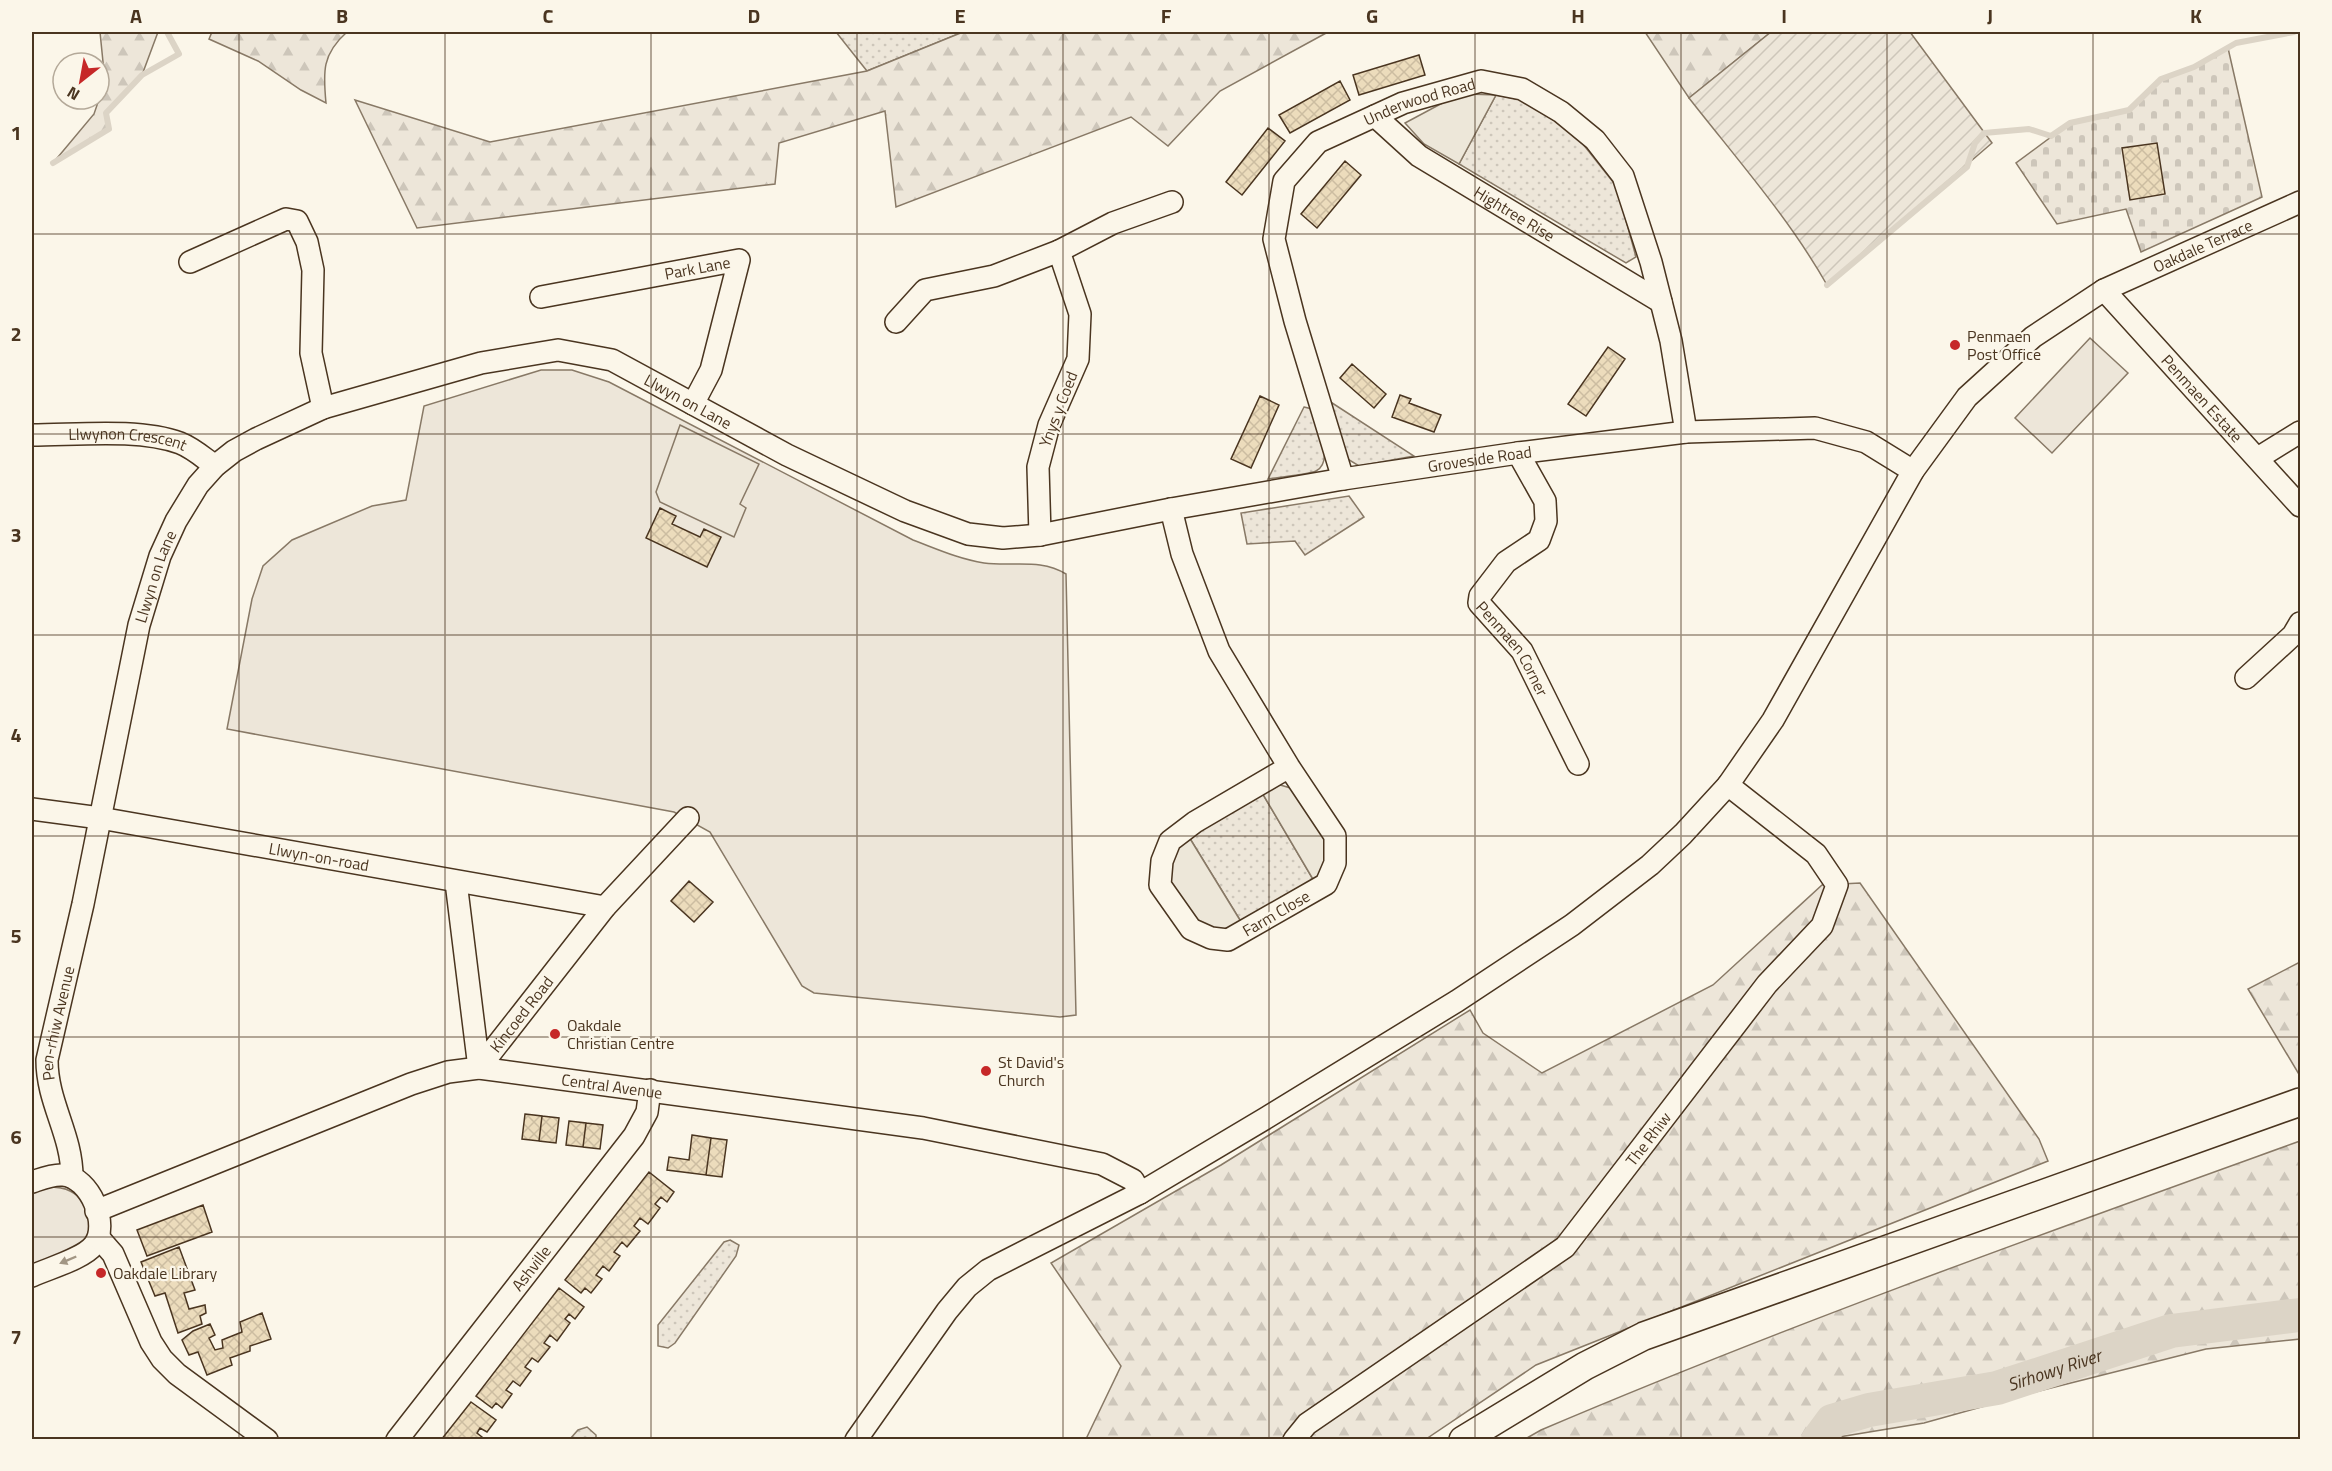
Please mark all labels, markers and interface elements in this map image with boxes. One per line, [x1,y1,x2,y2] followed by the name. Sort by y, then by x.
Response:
[130,0,142,31] text: A
[336,0,348,31] text: B
[543,0,554,31] text: C
[748,0,760,31] text: D
[954,0,966,31] text: E
[1161,0,1172,31] text: F
[1366,0,1378,31] text: G
[1571,0,1585,31] text: H
[1781,0,1787,31] text: I
[1987,0,1993,31] text: J
[2190,0,2202,31] text: K
[51,51,111,111] north arrow
[1360,71,1478,132] street label: Underwood Road
[62,81,84,107] text: N
[10,117,22,148] text: 1
[1469,180,1560,247] street label: Hightree Rise
[2149,213,2256,279] street label: Oakdale Terrace
[662,250,732,286] street label: Park Lane
[10,318,22,349] text: 2
[1967,324,2041,366] place label: Penmaen Post Office
[1948,338,1962,352] marker: Penmaen Post Office
[2156,349,2248,447] street label: Penmaen Estate
[640,368,736,435] street label: Llwyn on Lane
[1033,368,1083,450] street label: Ynys y Coed
[68,421,191,457] street label: Llwynon Crescent
[1426,439,1533,478] street label: Groveside Road
[10,519,22,550] text: 3
[128,526,182,626] street label: Llwyn on Lane
[1471,596,1555,701] street label: Penmaen Corner
[10,719,22,750] text: 4
[267,836,371,877] street label: Llwyn-on-road
[1238,884,1314,942] street label: Farm Close
[10,920,22,951] text: 5
[35,964,80,1082] street label: Pen-rhiw Avenue
[484,971,559,1057] street label: Kincoed Road
[567,1013,674,1055] place label: Oakdale Christian Centre
[548,1027,562,1041] marker: Oakdale Christian Centre
[998,1050,1064,1092] place label: St David's Church
[979,1064,993,1078] marker: St David's Church
[560,1067,664,1105] street label: Central Avenue
[1620,1107,1677,1171] street label: The Rhiw
[10,1121,22,1152] text: 6
[506,1240,557,1296] street label: Ashville
[59,1256,77,1265] one-way arrow
[113,1261,217,1285] place label: Oakdale Library
[94,1266,108,1280] marker: Oakdale Library
[10,1321,22,1352] text: 7
[2004,1341,2107,1397] water label: Sirhowy River

